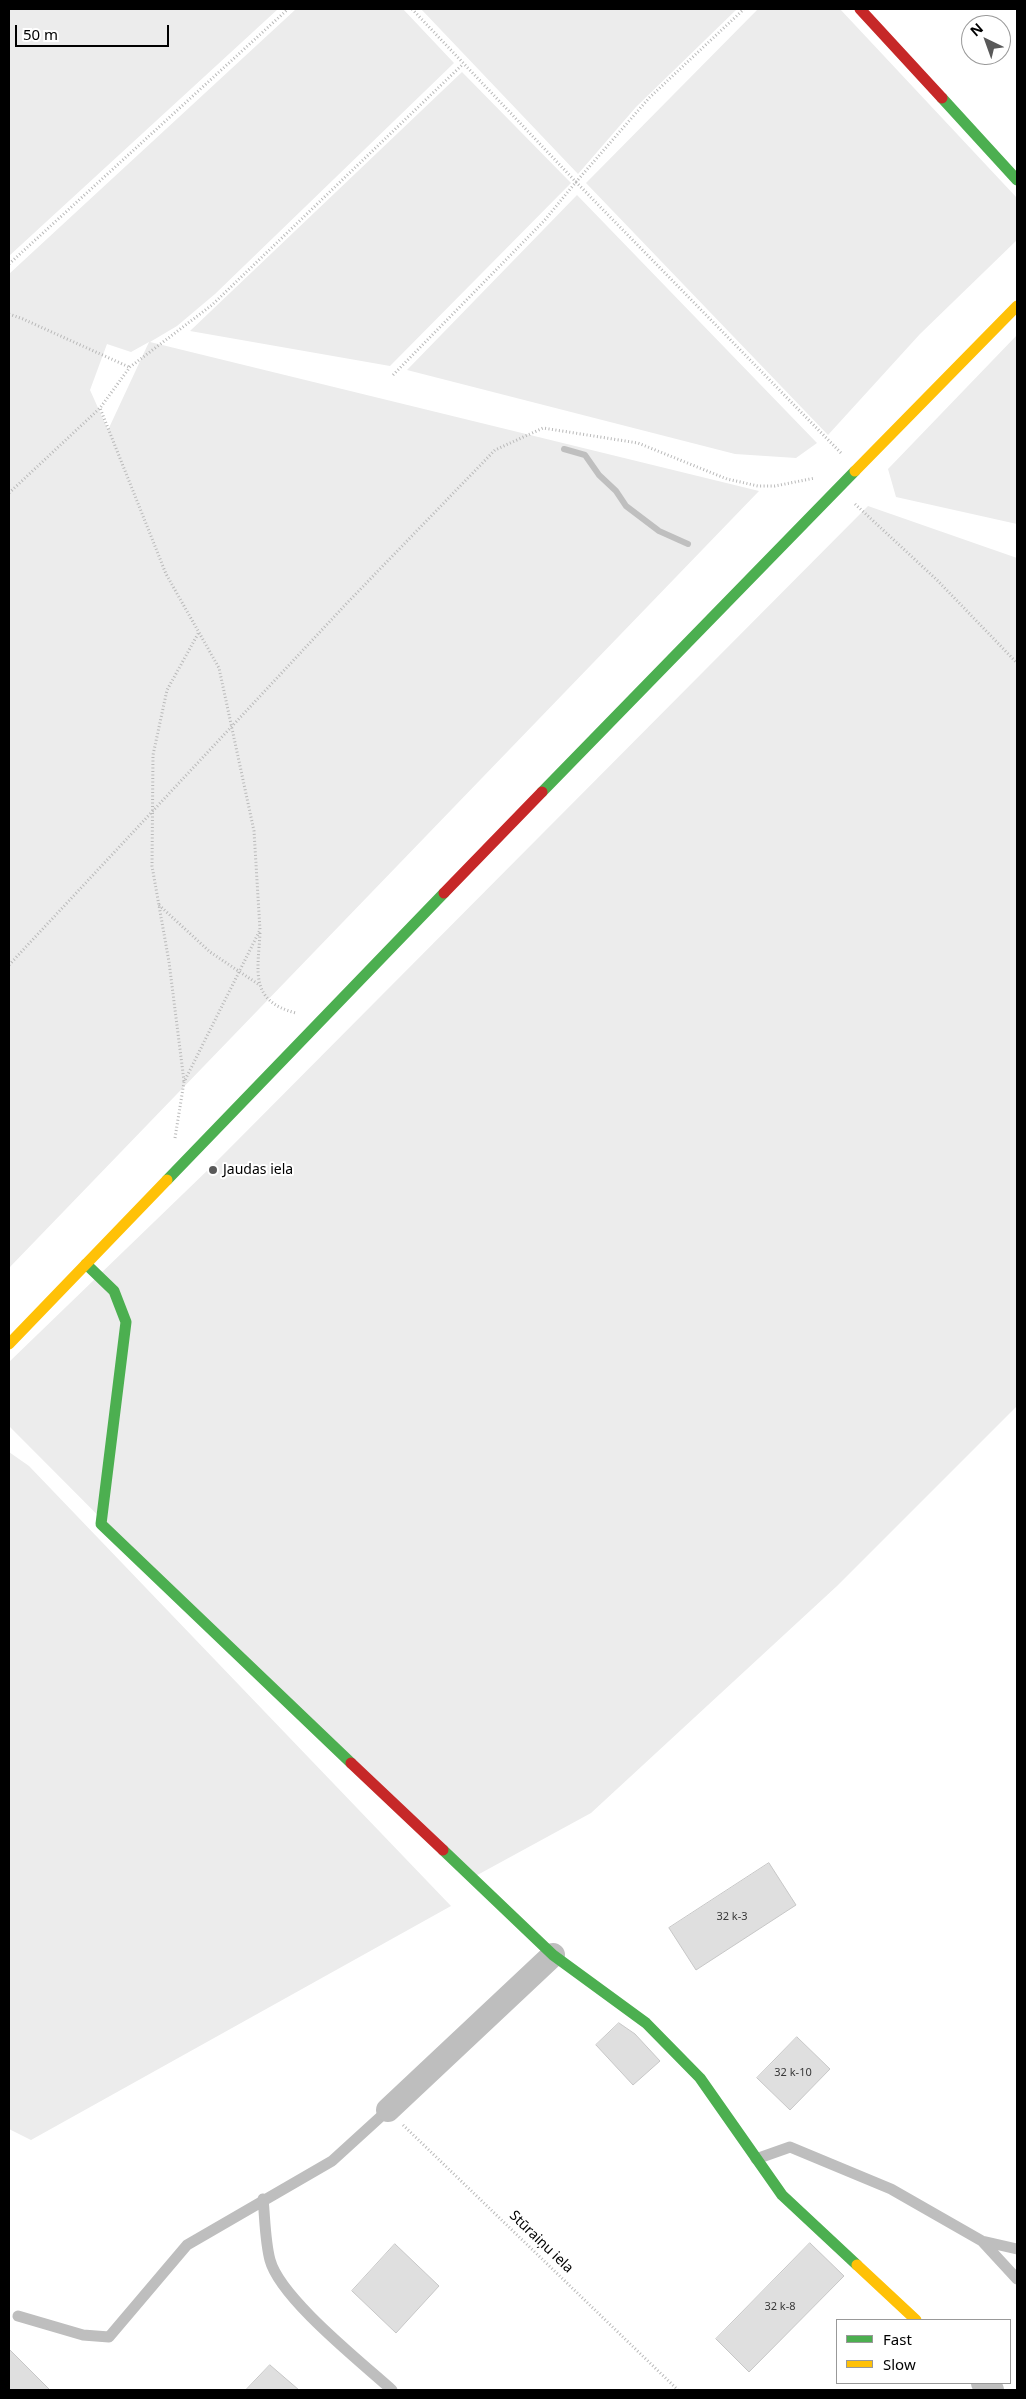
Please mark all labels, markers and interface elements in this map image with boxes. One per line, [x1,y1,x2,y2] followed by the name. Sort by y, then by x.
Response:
[18,15,171,47] scale bar
[961,15,1011,65] north arrow
[966,18,987,40] text: N
[23,24,58,44] text: 50 m
[223,1162,293,1178] place label: Jaudas iela
[207,1164,219,1176] marker: Jaudas iela
[716,1910,748,1924] house number: 32 k-3
[774,2066,812,2080] house number: 32 k-10
[506,2207,576,2277] street label: Stūraiņu iela
[764,2300,796,2314] house number: 32 k-8
[836,2319,1011,2384] legend
[883,2329,912,2349] text: Fast
[883,2354,916,2374] text: Slow

